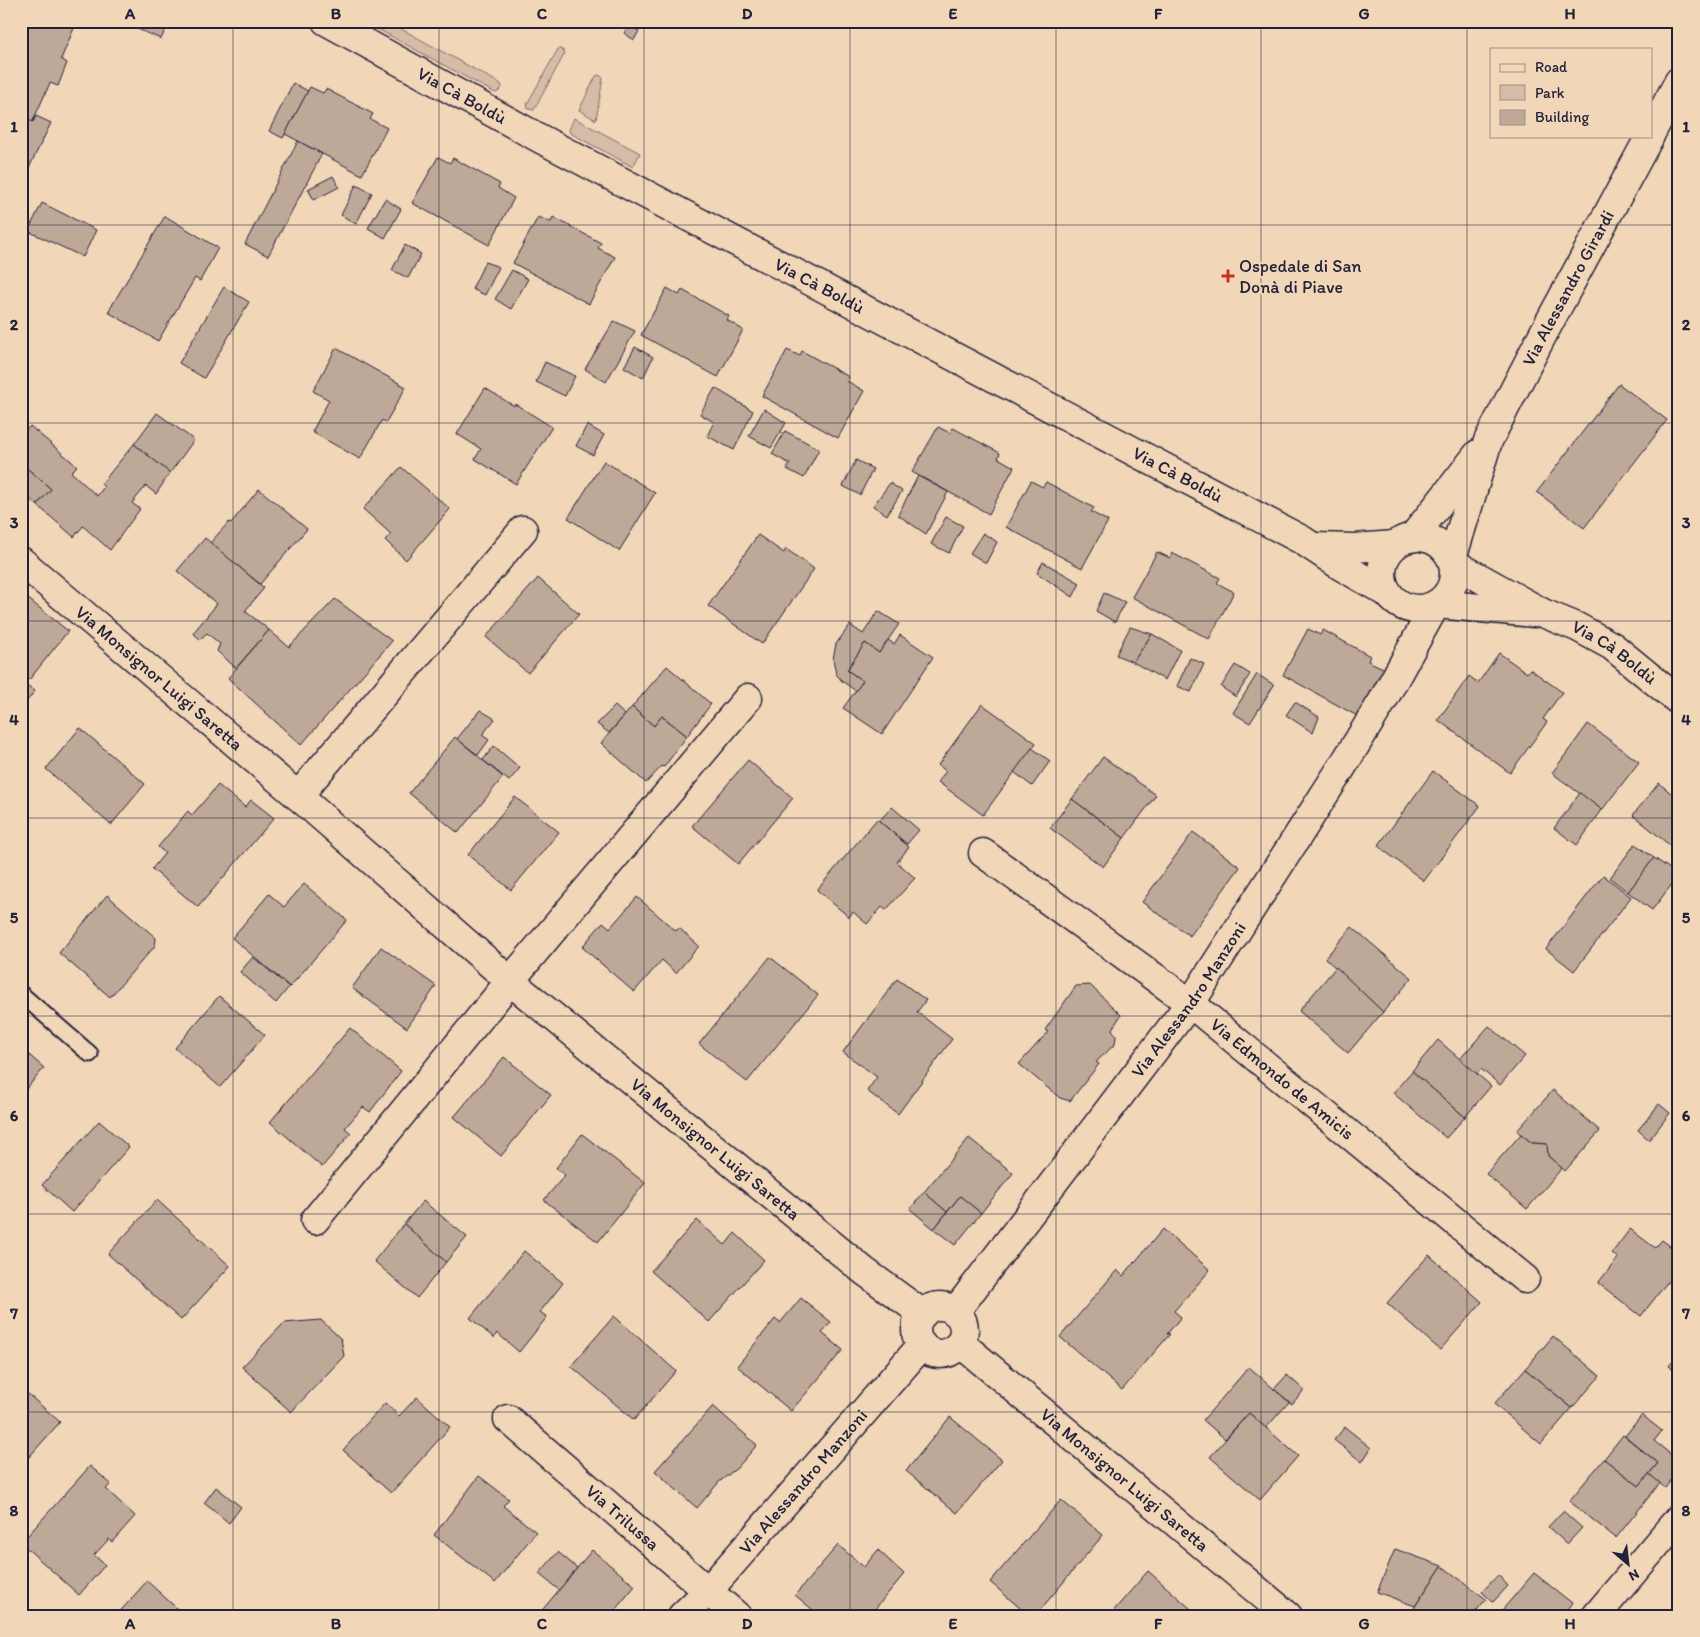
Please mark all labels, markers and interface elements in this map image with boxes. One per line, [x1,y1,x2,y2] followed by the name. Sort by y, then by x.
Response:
[124,4,136,23] text: A
[331,4,342,23] text: B
[537,4,548,23] text: C
[742,4,753,23] text: D
[949,4,958,23] text: E
[1154,4,1163,23] text: F
[1358,4,1370,23] text: G
[1564,4,1576,23] text: H
[1490,48,1652,138] legend
[1535,58,1568,76] text: Road
[413,62,510,129] street label: Via Cà Boldù
[1535,84,1565,102] text: Park
[1535,108,1589,126] text: Building
[10,117,18,136] text: 1
[1682,117,1690,136] text: 1
[1517,206,1619,370] street label: Via Alessandro Girardi
[771,253,868,319] street label: Via Cà Boldù
[1239,255,1361,298] place label: Ospedale di San Donà di Piave
[1221,269,1235,283] marker: Ospedale di San Donà di Piave
[10,315,19,334] text: 2
[1682,315,1691,334] text: 2
[1129,442,1227,507] street label: Via Cà Boldù
[10,513,19,532] text: 3
[1682,513,1691,532] text: 3
[71,601,247,755] street label: Via Monsignor Luigi Saretta
[1568,615,1661,689] street label: Via Cà Boldù
[9,710,19,729] text: 4
[1681,710,1691,729] text: 4
[10,908,19,927] text: 5
[1682,908,1691,927] text: 5
[1126,918,1251,1082] street label: Via Alessandro Manzoni
[1206,1013,1358,1145] street label: Via Edmondo de Amicis
[626,1073,805,1225] street label: Via Monsignor Luigi Saretta
[10,1106,19,1125] text: 6
[1682,1106,1691,1125] text: 6
[9,1304,18,1323] text: 7
[1681,1304,1690,1323] text: 7
[1036,1403,1213,1556] street label: Via Monsignor Luigi Saretta
[734,1405,872,1559] street label: Via Alessandro Manzoni
[581,1480,664,1555] street label: Via Trilussa
[10,1501,19,1520] text: 8
[1682,1501,1691,1520] text: 8
[1602,1540,1652,1590] north arrow
[1626,1565,1642,1585] text: N
[124,1614,136,1633] text: A
[331,1614,342,1633] text: B
[537,1614,548,1633] text: C
[742,1614,753,1633] text: D
[949,1614,958,1633] text: E
[1154,1614,1163,1633] text: F
[1358,1614,1370,1633] text: G
[1564,1614,1576,1633] text: H

